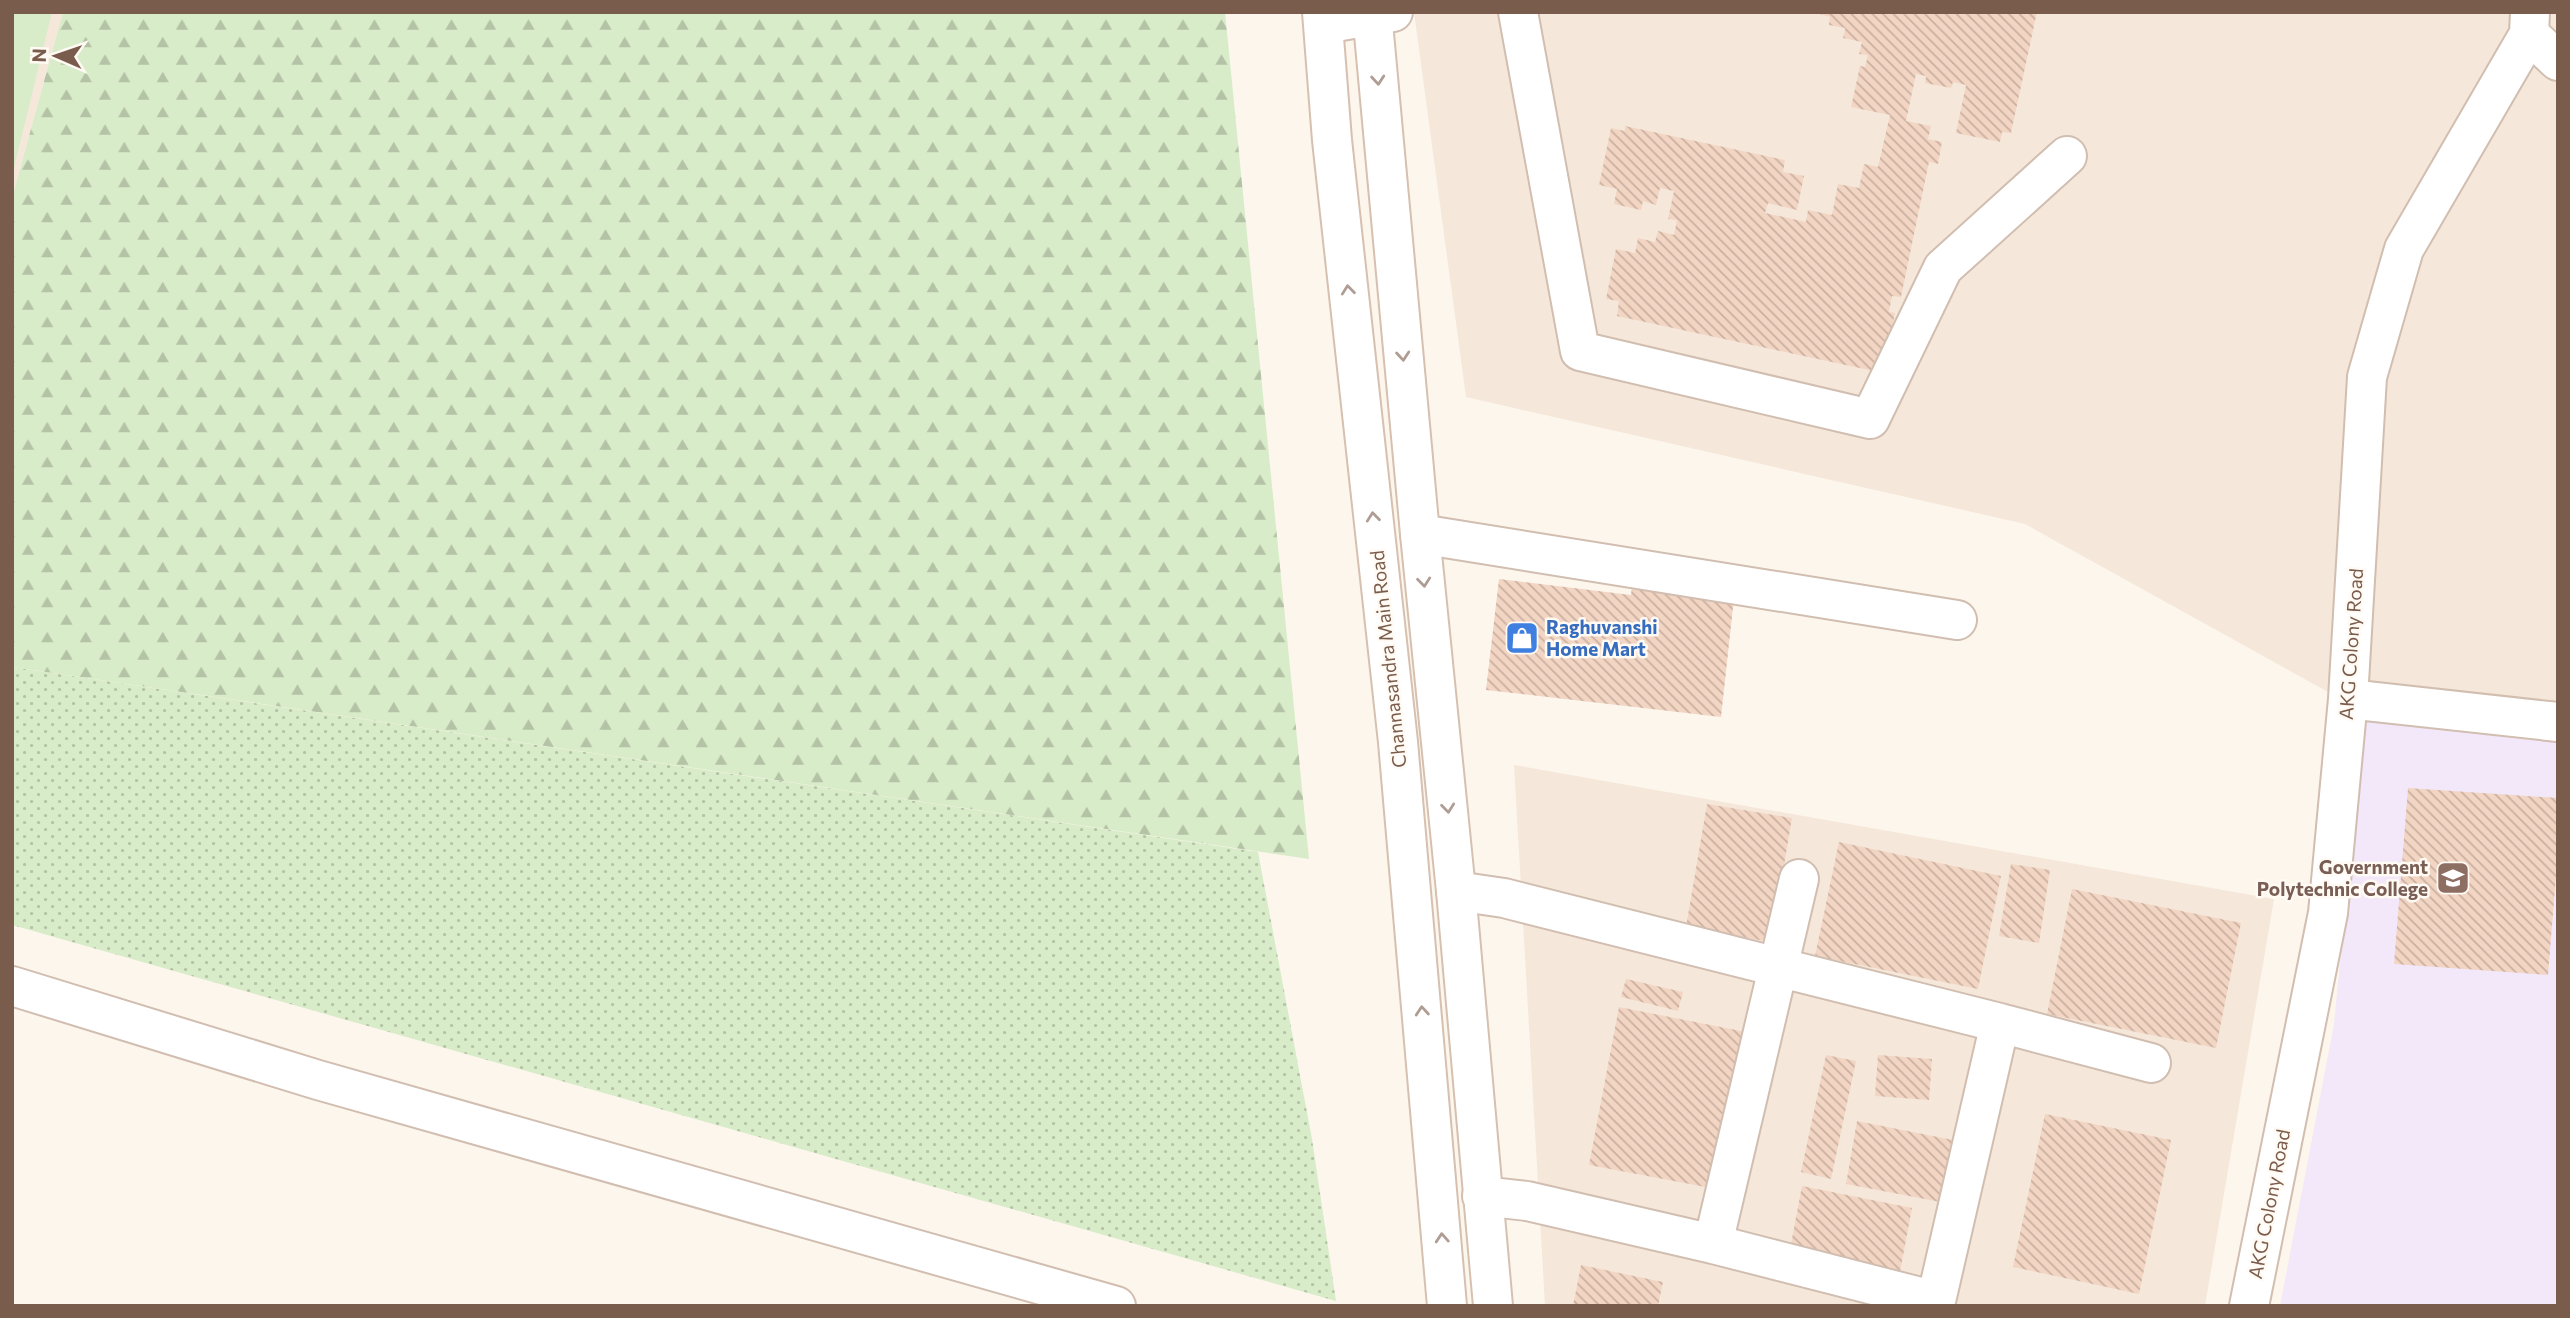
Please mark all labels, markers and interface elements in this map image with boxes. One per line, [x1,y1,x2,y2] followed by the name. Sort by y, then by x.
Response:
[21,21,91,91] north arrow
[27,48,50,63] text: N
[1370,75,1385,86] one-way arrow
[1341,285,1356,296] one-way arrow
[1395,350,1410,361] one-way arrow
[1366,511,1381,522] one-way arrow
[1365,549,1410,769] street label: Channasandra Main Road
[2334,567,2367,721] street label: AKG Colony Road
[1417,576,1432,588] one-way arrow
[1546,615,1658,660] place label: Raghuvanshi Home Mart
[1503,619,1541,657] shop icon: Raghuvanshi Home Mart
[1440,803,1455,814] one-way arrow
[2257,855,2428,900] place label: Government Polytechnic College
[2434,859,2472,897] school or university icon: Government Polytechnic College
[1415,1005,1430,1016] one-way arrow
[2243,1127,2294,1281] street label: AKG Colony Road
[1435,1232,1450,1243] one-way arrow

